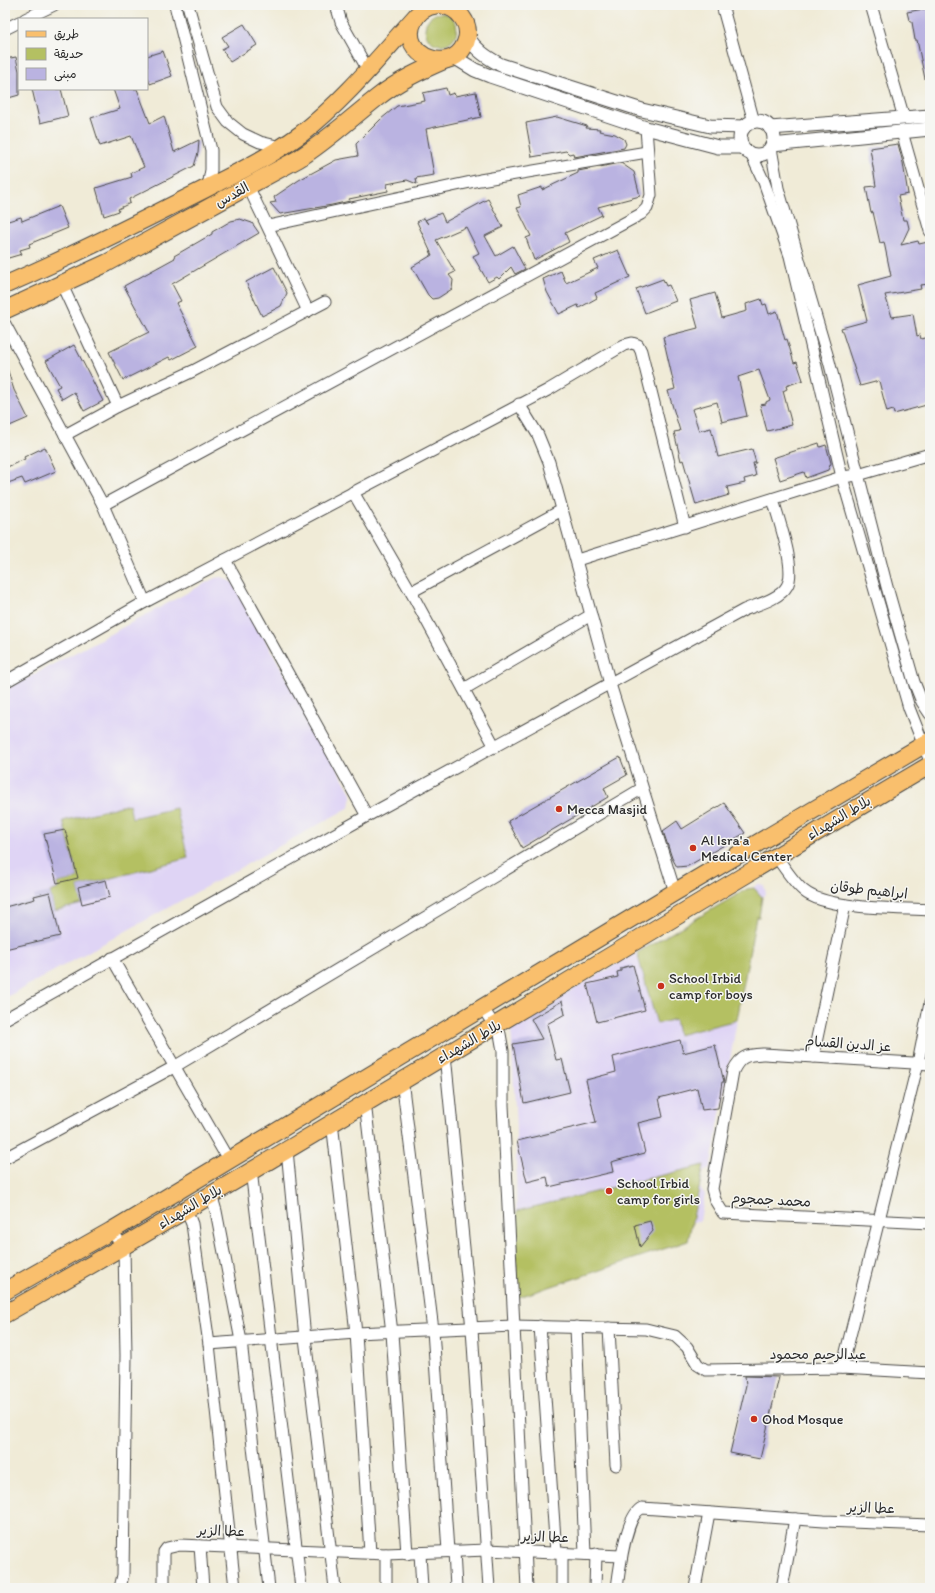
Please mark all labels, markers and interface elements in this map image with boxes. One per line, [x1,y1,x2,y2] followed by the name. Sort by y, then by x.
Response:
[18,18,148,90] legend
[54,27,79,41] text: طريق
[54,47,83,61] text: حديقة
[54,67,77,82] text: مبنى
[212,179,252,211] street label: القدس
[804,792,874,844] street label: بلاط الشهداء
[567,801,648,818] place label: Mecca Masjid
[554,804,564,814] marker: Mecca Masjid
[701,832,792,865] place label: Al Isra'a Medical Center
[688,843,698,853] marker: Al Isra'a Medical Center
[829,877,908,904] street label: ابراهيم طوقان
[669,970,753,1003] place label: School Irbid camp for boys
[656,981,666,991] marker: School Irbid camp for boys
[434,1017,504,1067] street label: بلاط الشهداء
[804,1033,892,1058] street label: عز الدين القسام
[617,1175,700,1208] place label: School Irbid camp for girls
[155,1181,225,1233] street label: بلاط الشهداء
[604,1186,614,1196] marker: School Irbid camp for girls
[730,1189,811,1214] street label: محمد جمجوم
[770,1346,866,1365] street label: عبدالرحيم محمود
[762,1411,844,1428] place label: Ohod Mosque
[749,1414,759,1424] marker: Ohod Mosque
[846,1499,895,1517] street label: عطا الزير
[196,1522,245,1540] street label: عطا الزير
[520,1528,569,1546] street label: عطا الزير

